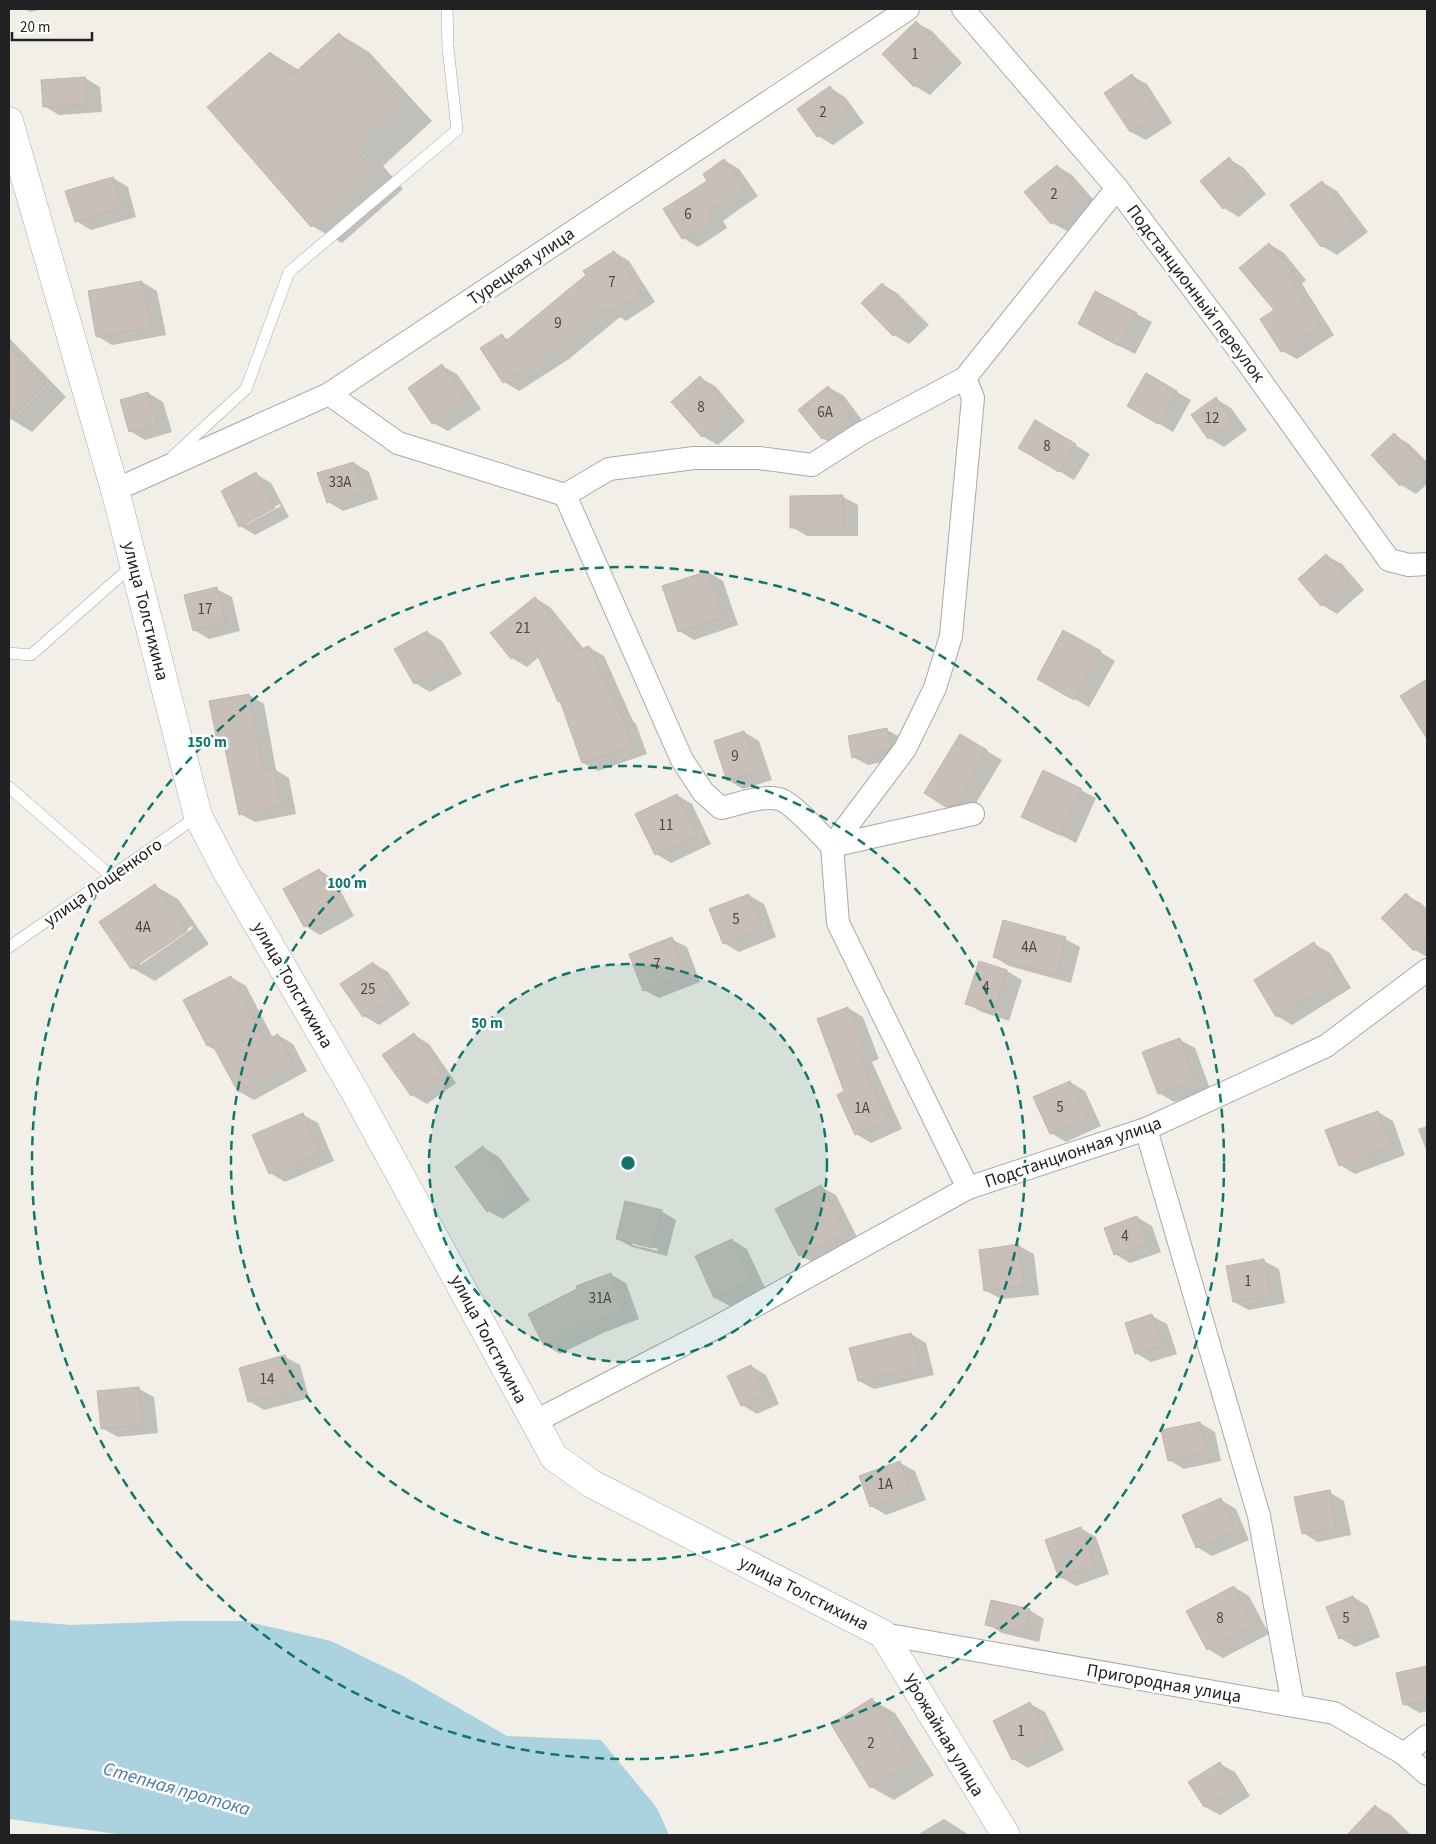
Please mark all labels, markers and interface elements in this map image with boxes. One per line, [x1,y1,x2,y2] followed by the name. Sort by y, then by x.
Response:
[12,10,92,42] scale bar
[20,17,50,38] text: 20 m
[911,44,919,65] house number: 1
[819,102,827,123] house number: 2
[1050,184,1058,205] house number: 2
[1120,199,1271,387] street label: Подстанционный переулок
[684,204,692,225] house number: 6
[463,221,580,312] street label: Турецкая улица
[608,272,616,293] house number: 7
[554,313,562,334] house number: 9
[697,397,705,418] house number: 8
[817,402,834,423] house number: 6А
[1205,408,1219,429] house number: 12
[1043,436,1051,457] house number: 8
[328,472,352,493] house number: 33А
[116,539,175,683] street label: улица Толстихина
[198,599,212,620] house number: 17
[516,618,530,639] house number: 21
[187,732,227,753] text: 150 m
[731,746,739,767] house number: 9
[659,815,673,836] house number: 11
[39,832,168,933] street label: улица Лощенкого
[327,873,367,894] text: 100 m
[732,909,740,930] house number: 5
[135,917,152,938] house number: 4А
[246,917,339,1053] street label: улица Толстихина
[1021,937,1038,958] house number: 4А
[653,954,661,975] house number: 7
[982,977,990,998] house number: 4
[361,979,375,1000] house number: 25
[471,1013,503,1034] text: 50 m
[1056,1097,1064,1118] house number: 5
[854,1098,871,1119] house number: 1А
[981,1110,1165,1194] street label: Подстанционная улица
[619,1154,637,1172] centre of rings
[1121,1226,1129,1247] house number: 4
[444,1270,533,1408] street label: улица Толстихина
[1244,1271,1252,1292] house number: 1
[588,1288,612,1309] house number: 31А
[260,1369,275,1390] house number: 14
[877,1474,894,1495] house number: 1А
[735,1550,873,1637] street label: улица Толстихина
[1216,1608,1224,1629] house number: 8
[1342,1608,1350,1629] house number: 5
[1085,1658,1243,1709] street label: Пригородная улица
[897,1669,990,1801] street label: Урожайная улица
[1017,1721,1025,1742] house number: 1
[867,1733,875,1754] house number: 2
[100,1756,253,1823] water label: Степная протока

